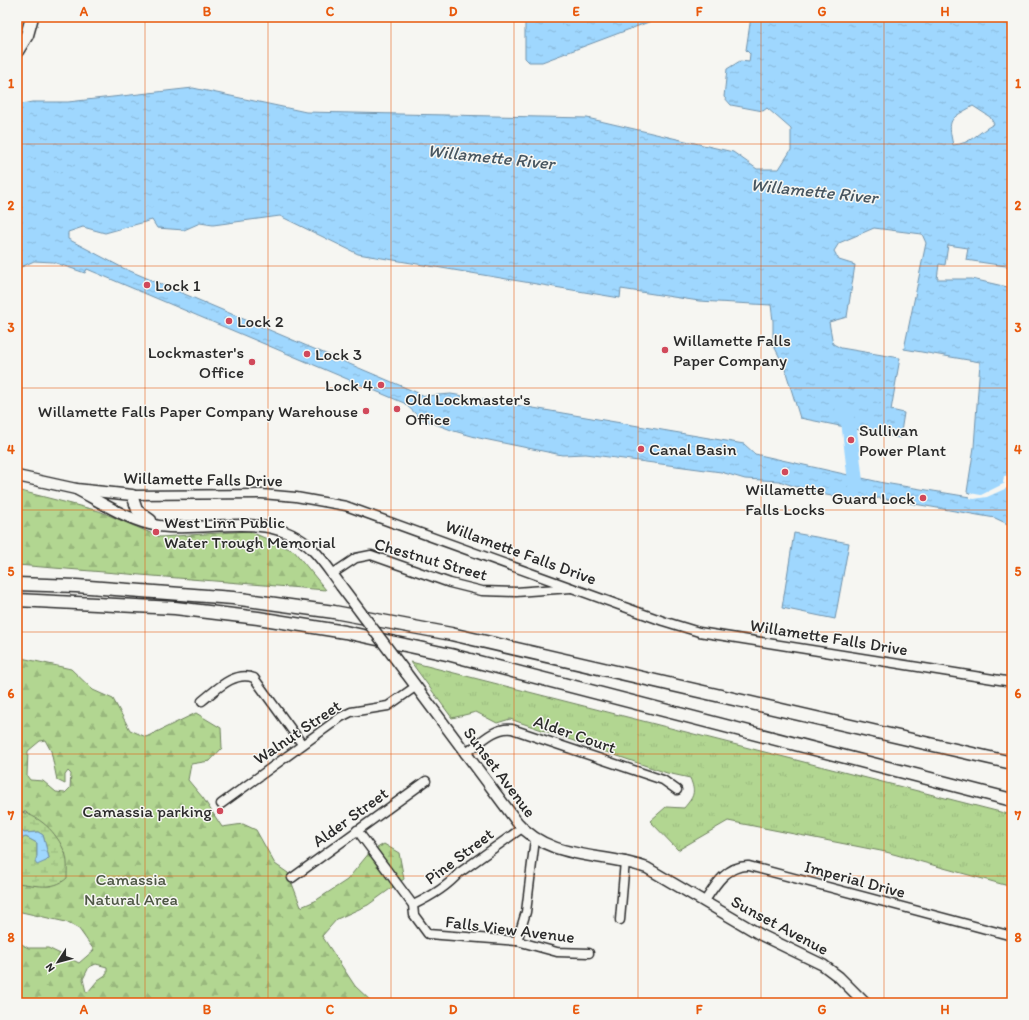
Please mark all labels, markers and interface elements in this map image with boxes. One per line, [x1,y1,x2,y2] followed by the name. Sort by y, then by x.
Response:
[79,4,89,19] text: A
[203,4,212,19] text: B
[326,4,335,19] text: C
[449,4,458,19] text: D
[572,4,580,19] text: E
[696,4,703,19] text: F
[818,4,827,19] text: G
[941,4,950,19] text: H
[8,76,14,91] text: 1
[1015,76,1021,91] text: 1
[426,139,558,175] water label: Willamette River
[749,173,881,209] water label: Willamette River
[8,198,15,213] text: 2
[1015,198,1022,213] text: 2
[155,275,201,295] place label: Lock 1
[142,280,152,290] marker: Lock 1
[237,311,284,331] place label: Lock 2
[224,316,234,326] marker: Lock 2
[7,320,15,335] text: 3
[1014,320,1022,335] text: 3
[673,330,791,370] place label: Willamette Falls Paper Company
[148,342,244,382] place label: Lockmaster's Office
[315,344,362,364] place label: Lock 3
[660,345,670,355] marker: Willamette Falls Paper Company
[302,349,312,359] marker: Lock 3
[247,357,257,367] marker: Lockmaster's Office
[325,375,373,395] place label: Lock 4
[376,380,386,390] marker: Lock 4
[405,389,531,429] place label: Old Lockmaster's Office
[38,401,358,421] place label: Willamette Falls Paper Company Warehouse
[392,404,402,414] marker: Old Lockmaster's Office
[361,406,371,416] marker: Willamette Falls Paper Company Warehouse
[859,420,947,460] place label: Sullivan Power Plant
[846,435,856,445] marker: Sullivan Power Plant
[649,439,737,459] place label: Canal Basin
[7,442,15,457] text: 4
[1014,442,1022,457] text: 4
[636,444,646,454] marker: Canal Basin
[780,467,790,477] marker: Willamette Falls Locks
[123,468,283,490] street label: Willamette Falls Drive
[745,479,825,519] place label: Willamette Falls Locks
[832,488,915,508] place label: Guard Lock
[918,493,928,503] marker: Guard Lock
[164,512,336,552] place label: West Linn Public Water Trough Memorial
[443,515,599,589] street label: Willamette Falls Drive
[151,527,161,537] marker: West Linn Public Water Trough Memorial
[372,533,490,585] street label: Chestnut Street
[8,564,15,579] text: 5
[1015,564,1022,579] text: 5
[749,615,909,659] street label: Willamette Falls Drive
[8,686,15,701] text: 6
[1015,686,1022,701] text: 6
[249,695,345,769] street label: Walnut Street
[531,711,619,758] street label: Alder Court
[460,723,540,821] street label: Sunset Avenue
[308,783,392,851] street label: Alder Street
[82,801,212,821] place label: Camassia parking
[215,806,225,816] marker: Camassia parking
[7,808,15,823] text: 7
[1014,808,1022,823] text: 7
[421,824,497,888] street label: Pine Street
[802,856,908,902] street label: Imperial Drive
[84,869,178,909] park label: Camassia Natural Area
[728,891,832,959] street label: Sunset Avenue
[444,911,576,947] street label: Falls View Avenue
[7,930,15,945] text: 8
[1014,930,1022,945] text: 8
[38,942,78,982] north arrow
[43,961,58,974] text: N
[79,1002,89,1017] text: A
[203,1002,212,1017] text: B
[326,1002,335,1017] text: C
[449,1002,458,1017] text: D
[572,1002,580,1017] text: E
[696,1002,703,1017] text: F
[818,1002,827,1017] text: G
[941,1002,950,1017] text: H

